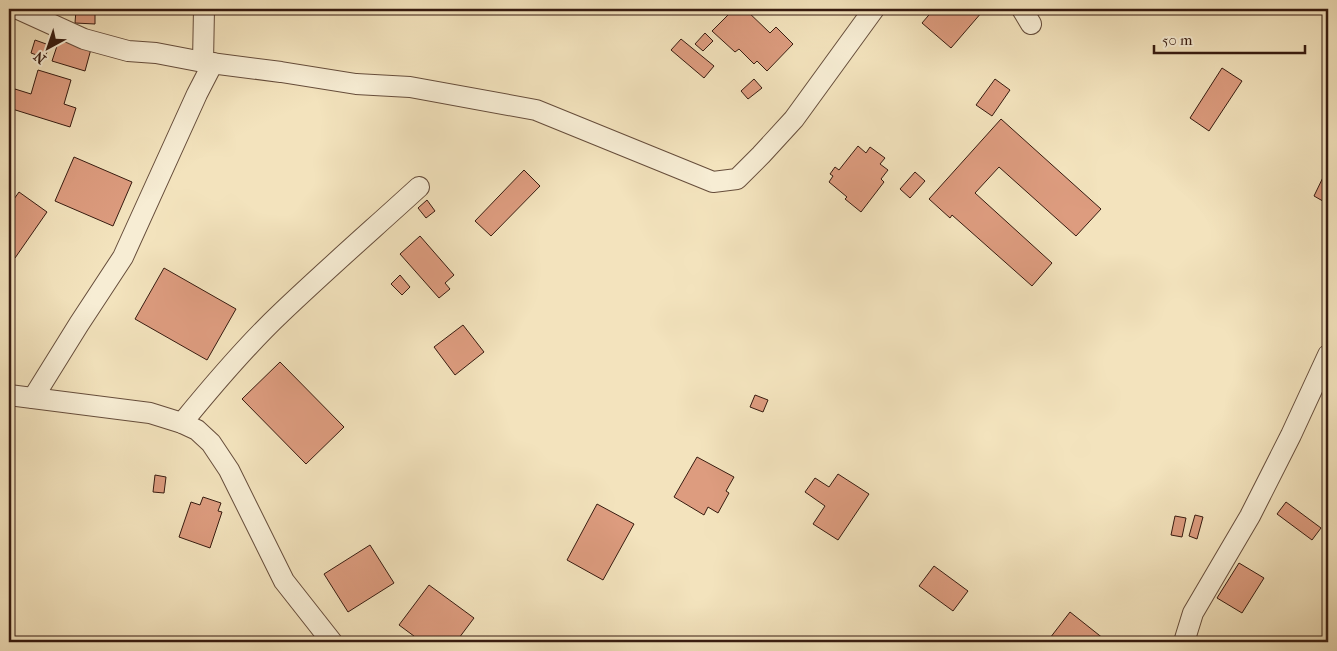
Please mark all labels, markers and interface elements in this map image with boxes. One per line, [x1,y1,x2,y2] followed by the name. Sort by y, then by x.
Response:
[22,22,72,72] north arrow
[1154,22,1306,54] scale bar
[1162,31,1193,49] text: 50 m
[30,47,49,68] text: N

